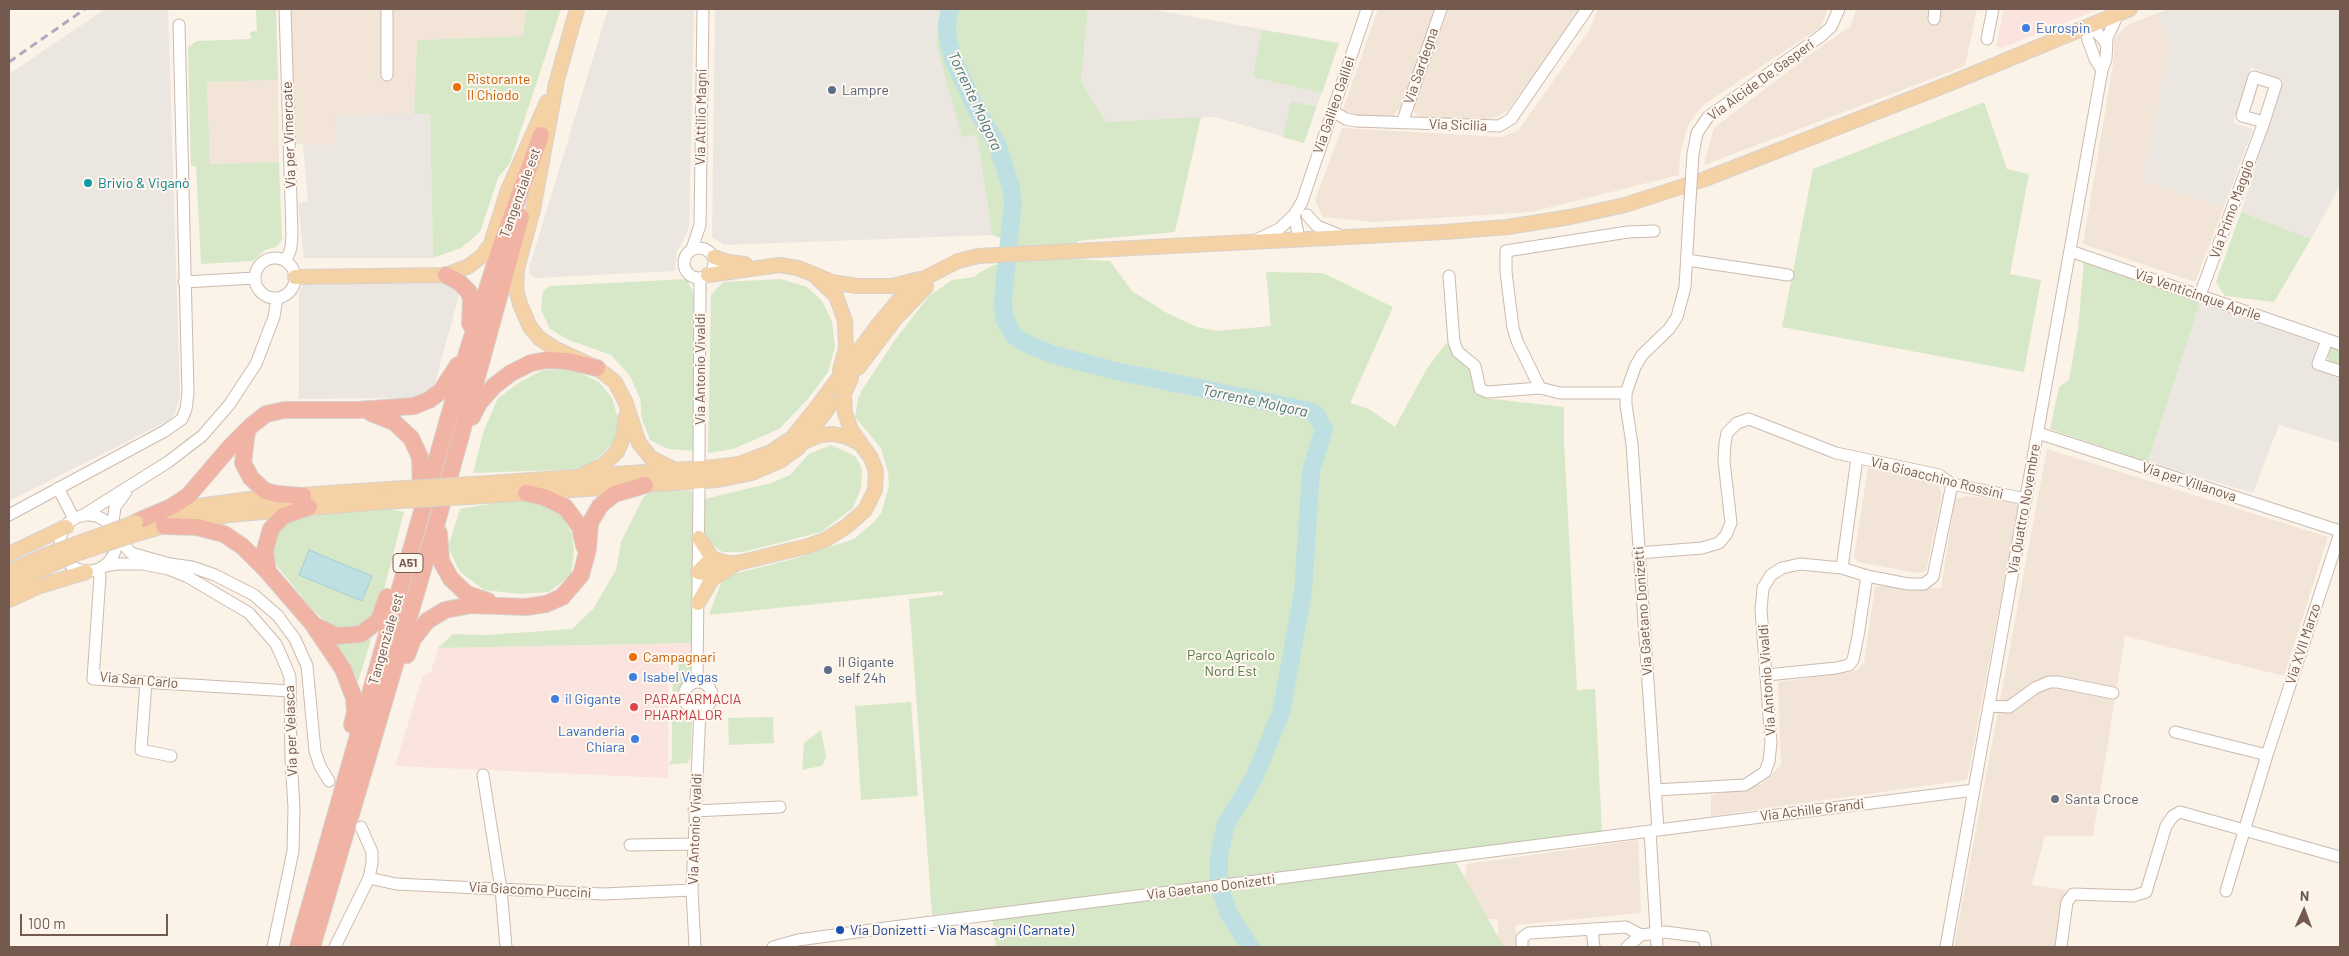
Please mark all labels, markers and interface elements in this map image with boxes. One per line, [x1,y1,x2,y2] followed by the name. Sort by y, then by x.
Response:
[2036,20,2090,36] place label: Eurospin
[2020,22,2032,34] marker: Eurospin
[1400,26,1442,106] street label: Via Sardegna
[1705,36,1817,124] street label: Via Alcide De Gasperi
[944,48,1006,154] water label: Torrente Molgora
[1309,54,1359,156] street label: Via Galileo Galilei
[692,68,710,166] street label: Via Attilio Magni
[467,71,530,104] place label: Ristorante Il Chiodo
[279,81,299,189] street label: Via per Vimercate
[451,81,463,93] marker: Ristorante Il Chiodo
[842,82,889,98] place label: Lampre
[826,84,838,96] marker: Lampre
[1429,116,1487,134] street label: Via Sicilia
[496,146,544,240] street label: Tangenziale est
[2206,157,2258,261] street label: Via Primo Maggio
[98,175,190,191] place label: Brivio & Viganò
[82,177,94,189] marker: Brivio & Viganò
[2133,265,2263,325] street label: Via Venticinque Aprile
[692,313,708,425] street label: Via Antonio Vivaldi
[1201,381,1309,421] water label: Torrente Molgora
[2004,442,2044,576] street label: Via Quattro Novembre
[1869,453,2005,503] street label: Via Gioacchino Rossini
[2140,459,2238,505] street label: Via per Villanova
[1630,546,1656,676] street label: Via Gaetano Donizetti
[393,554,423,572] road number: A51
[365,591,407,687] street label: Tangenziale est
[2282,601,2324,687] street label: Via XVII Marzo
[1755,624,1779,736] street label: Via Antonio Vivaldi
[1187,647,1275,680] park label: Parco Agricolo Nord Est
[643,649,716,665] place label: Campagnari
[627,651,639,663] marker: Campagnari
[838,654,894,686] place label: Il Gigante self 24h
[822,664,834,676] marker: Il Gigante self 24h
[99,668,179,692] street label: Via San Carlo
[643,669,718,685] place label: Isabel Vegas
[627,671,639,683] marker: Isabel Vegas
[281,685,301,777] street label: Via per Velasca
[565,691,621,707] place label: il Gigante
[644,691,741,724] place label: PARAFARMACIA PHARMALOR
[549,693,561,705] marker: il Gigante
[628,701,640,713] marker: PARAFARMACIA PHARMALOR
[558,723,625,756] place label: Lavanderia Chiara
[629,733,641,745] marker: Lavanderia Chiara
[685,773,705,885] street label: Via Antonio Vivaldi
[2065,791,2139,807] place label: Santa Croce
[2049,793,2061,805] marker: Santa Croce
[1759,795,1865,825] street label: Via Achille Grandi
[1146,871,1276,903] street label: Via Gaetano Donizetti
[468,878,592,902] street label: Via Giacomo Puccini
[2279,886,2329,936] north arrow
[2300,887,2309,904] text: N
[22,904,170,936] scale bar
[28,914,66,932] text: 100 m
[850,922,1074,938] place label: Via Donizetti - Via Mascagni (Carnate)
[834,924,846,936] marker: Via Donizetti - Via Mascagni (Carnate)

